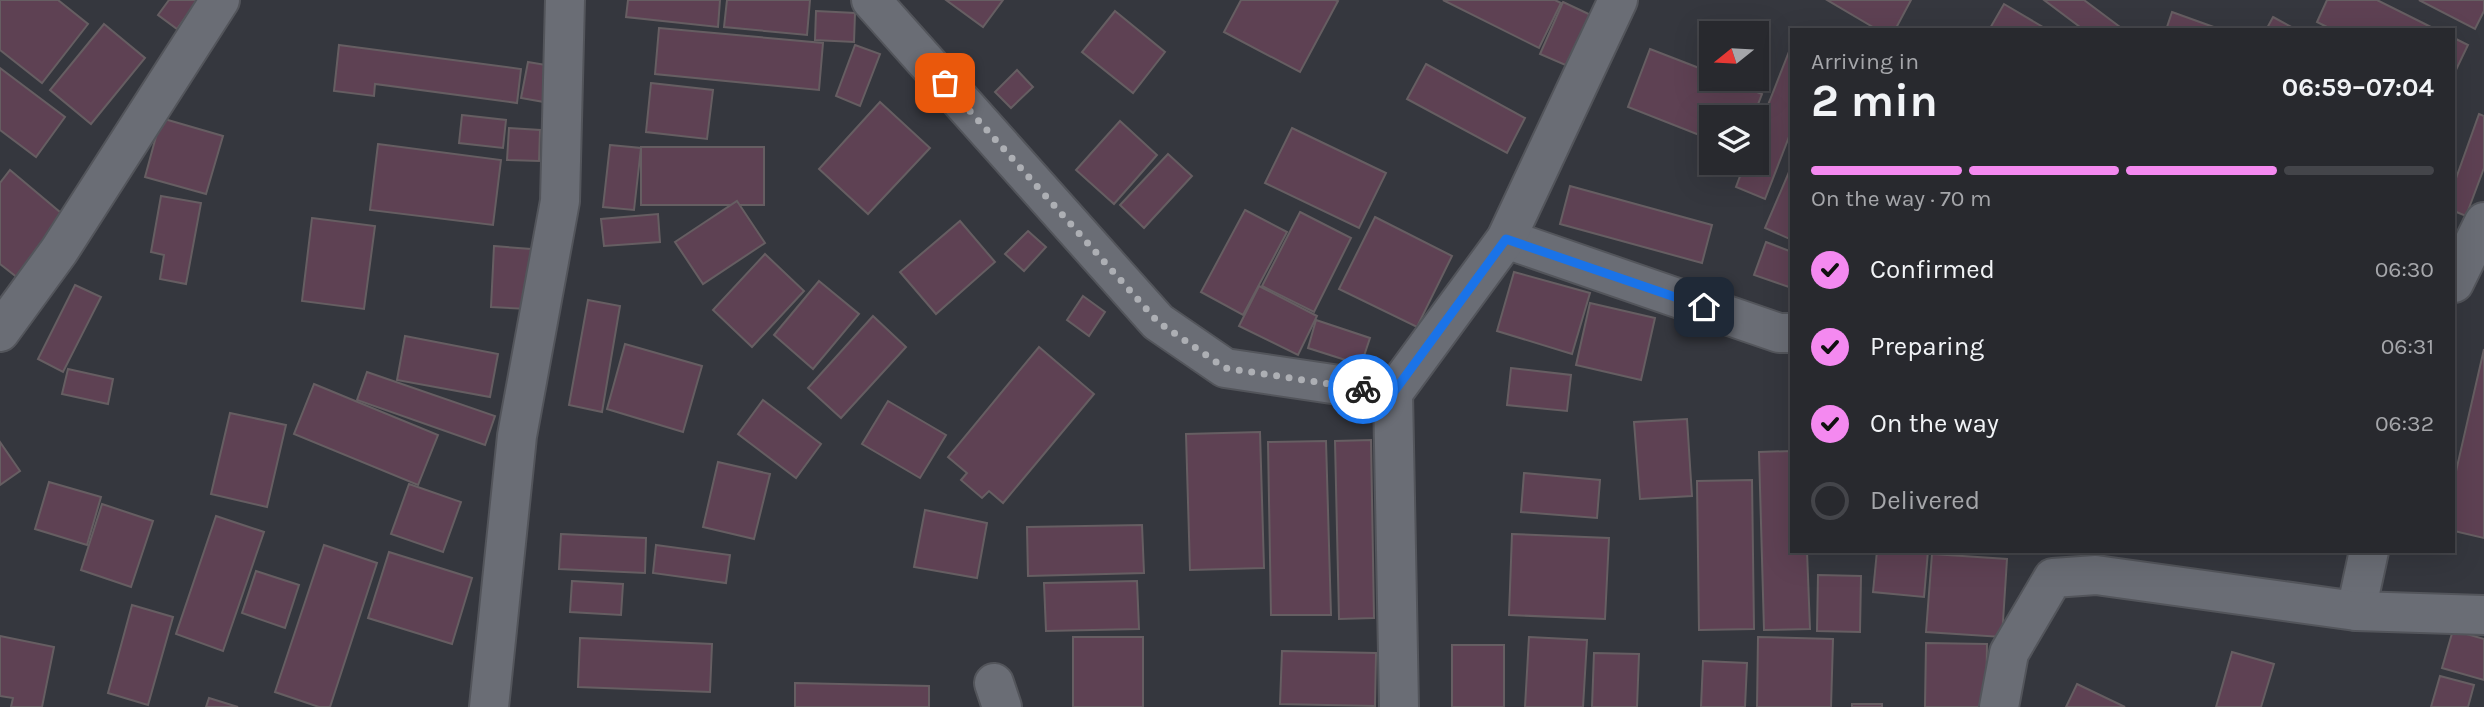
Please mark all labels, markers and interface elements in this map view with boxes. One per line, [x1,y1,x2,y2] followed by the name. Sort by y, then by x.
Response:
[1699,21,1769,91] north arrow
[1699,21,1769,175] map controls
[1811,48,1919,75] text: Arriving in
[915,53,975,113] pin
[926,64,964,102] icon: bag
[2282,72,2434,103] text: 06:59–07:04
[1811,74,1938,128] text: 2 min
[1699,105,1769,175] button: layers
[1811,185,1991,212] text: On the way · 70 m
[1811,251,1849,289] icon: check
[1870,254,1995,285] text: Confirmed
[2375,256,2434,283] text: 06:30
[1674,277,1734,337] pin
[1685,288,1723,326] icon: home
[1811,328,1849,366] icon: check
[1870,331,1984,362] text: Preparing
[2381,333,2434,360] text: 06:31
[1328,354,1398,424] courier
[1344,370,1382,408] icon: bike
[1811,405,1849,443] icon: check
[1870,408,1999,439] text: On the way
[2375,410,2434,437] text: 06:32
[1870,485,1980,516] text: Delivered

